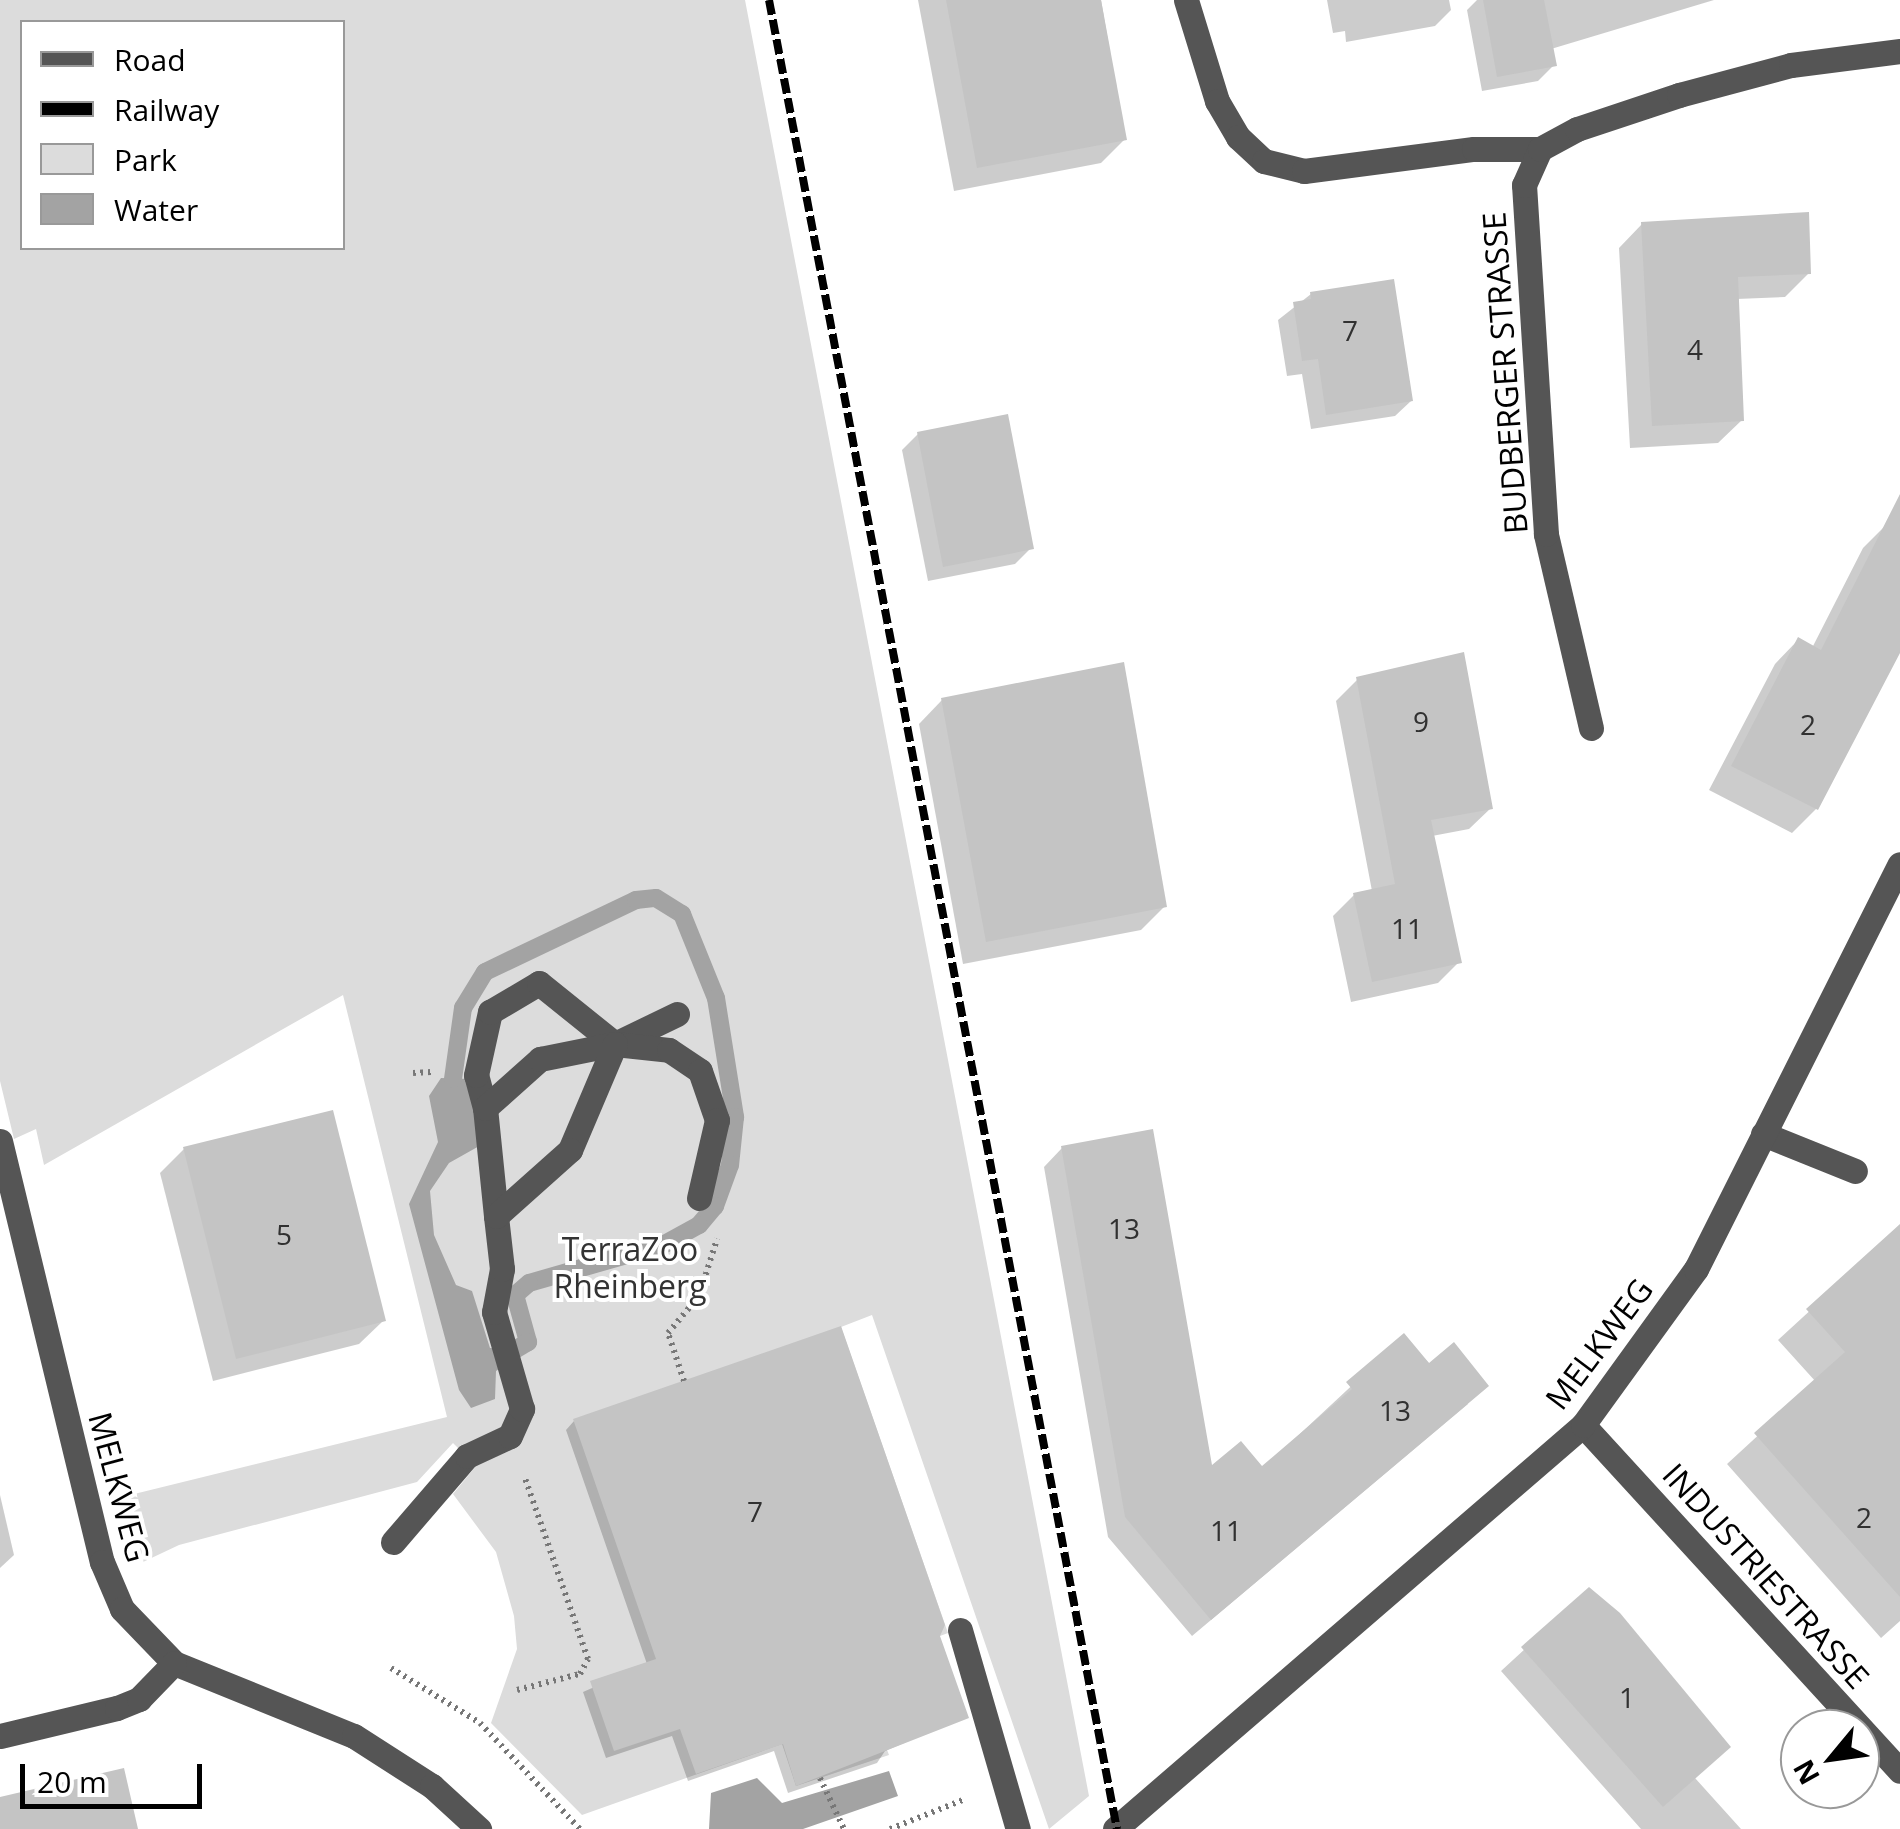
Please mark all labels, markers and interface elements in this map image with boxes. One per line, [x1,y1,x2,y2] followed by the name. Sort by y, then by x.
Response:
[20,20,345,250] legend
[114,39,186,80] text: Road
[114,89,219,130] text: Railway
[114,139,177,180] text: Park
[114,189,198,230] text: Water
[1475,211,1535,535] street label: BUDBERGER STRASSE
[1342,313,1358,347] house number: 7
[1687,332,1703,366] house number: 4
[1413,704,1429,738] house number: 9
[1800,707,1816,741] house number: 2
[1391,911,1423,945] house number: 11
[1108,1211,1140,1245] house number: 13
[276,1217,292,1251] house number: 5
[553,1231,707,1306] park label: TerraZoo Rheinberg
[1537,1271,1661,1417] street label: MELKWEG
[1379,1393,1411,1427] house number: 13
[81,1408,157,1566] street label: MELKWEG
[1655,1456,1877,1696] street label: INDUSTRIESTRASSE
[747,1494,763,1528] house number: 7
[1856,1500,1872,1534] house number: 2
[1210,1513,1242,1547] house number: 11
[1619,1680,1635,1714] house number: 1
[1780,1709,1880,1809] north arrow
[25,1744,208,1806] scale bar
[1783,1753,1828,1792] text: N
[37,1761,107,1802] text: 20 m

